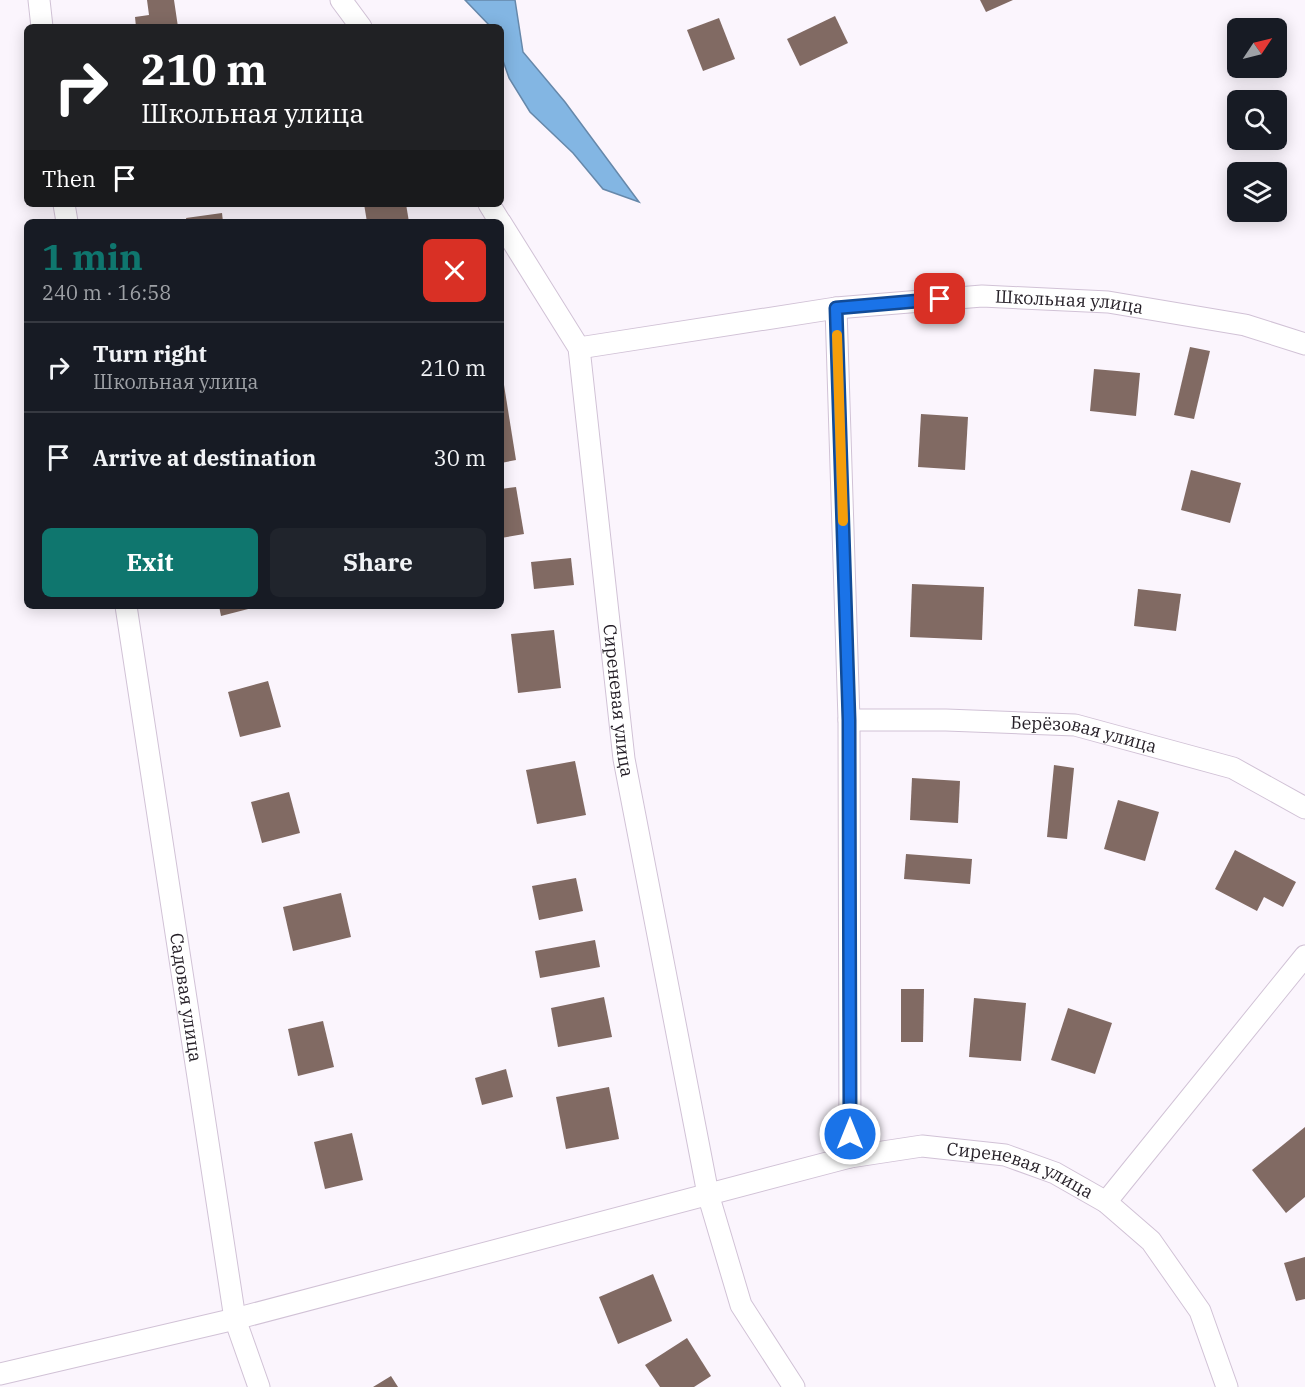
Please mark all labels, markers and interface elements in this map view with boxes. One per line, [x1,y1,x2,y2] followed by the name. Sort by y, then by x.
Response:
[1227,18,1287,78] north arrow
[1227,18,1287,222] map controls
[141,42,267,97] text: 210 m
[42,48,120,126] icon: right
[1227,90,1287,150] button: search
[141,95,364,130] text: Школьная улица
[108,162,141,195] icon: arrive
[1227,162,1287,222] button: layers
[42,164,96,193] text: Then
[42,233,143,280] text: 1 min
[423,239,486,302] button: close
[914,273,965,324] pin
[42,279,171,306] text: 240 m · 16:58
[923,282,956,315] icon: arrive
[994,285,1145,319] street label: Школьная улица
[93,339,207,368] text: Turn right
[42,351,75,384] icon: right
[420,353,486,382] text: 210 m
[93,368,258,395] text: Школьная улица
[42,441,75,474] icon: arrive
[93,443,316,472] text: Arrive at destination
[434,443,486,472] text: 30 m
[42,528,258,597] button: Exit
[270,528,486,597] button: Share
[598,623,639,779] street label: Сиреневая улица
[1010,711,1160,758] street label: Берёзовая улица
[165,931,208,1064] street label: Садовая улица
[818,1102,882,1166] position arrow
[946,1137,1098,1203] street label: Сиреневая улица

